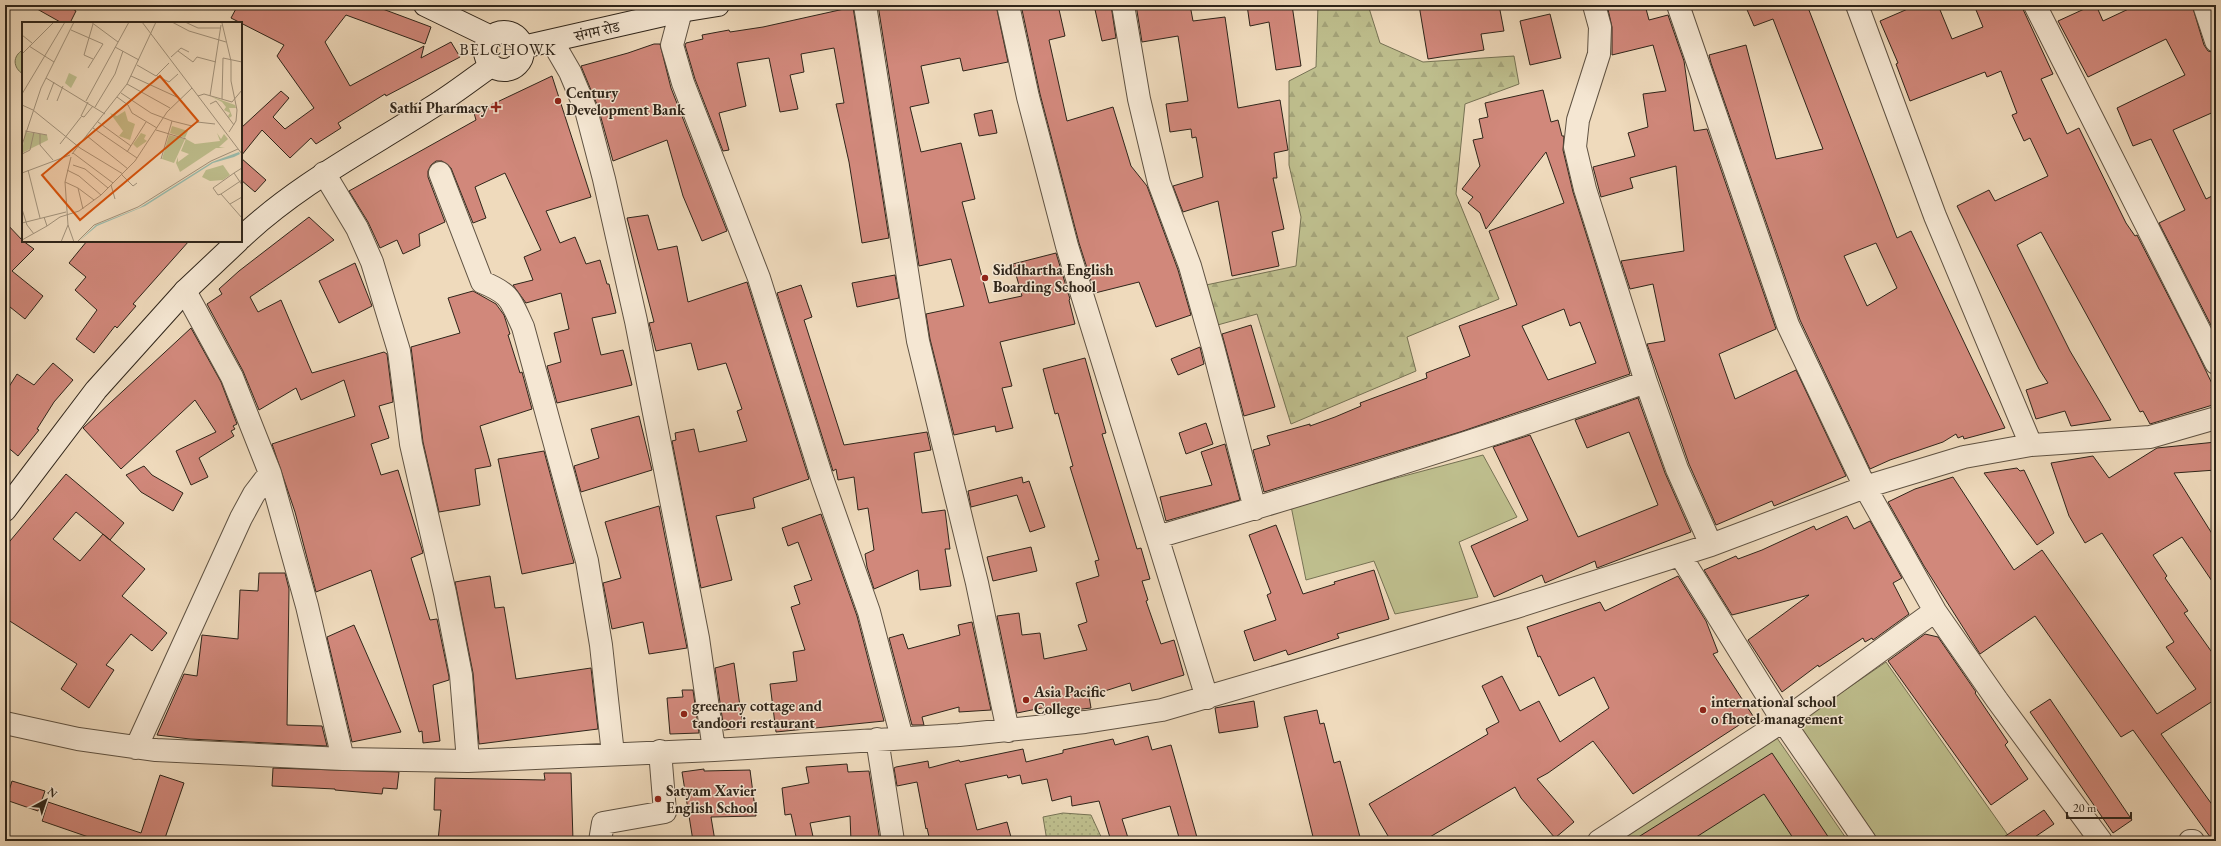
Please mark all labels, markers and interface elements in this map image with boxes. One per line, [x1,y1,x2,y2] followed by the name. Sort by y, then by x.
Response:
[571,16,623,46] street label: संगम रोड
[22,22,242,242] inset map
[459,39,557,60] district label: BELCHOWK
[566,83,686,119] place label: Century Development Bank
[553,96,563,106] marker: Century Development Bank
[390,98,489,117] place label: Sathi Pharmacy
[491,102,501,112] marker: Sathi Pharmacy
[993,260,1114,296] place label: Siddhartha English Boarding School
[980,273,990,283] marker: Siddhartha English Boarding School
[1033,682,1106,718] place label: Asia Pacific College
[1711,692,1844,728] place label: international school o fhotel management
[1021,695,1031,705] marker: Asia Pacific College
[692,696,823,732] place label: greenary cottage and tandoori restaurant
[1698,705,1708,715] marker: international school o fhotel management
[679,709,689,719] marker: greenary cottage and tandoori restaurant
[26,780,66,820] north arrow
[666,781,759,817] place label: Satyam Xavier English School
[45,784,60,801] text: N
[653,794,663,804] marker: Satyam Xavier English School
[2067,794,2131,820] scale bar
[2073,800,2097,816] text: 20 m

